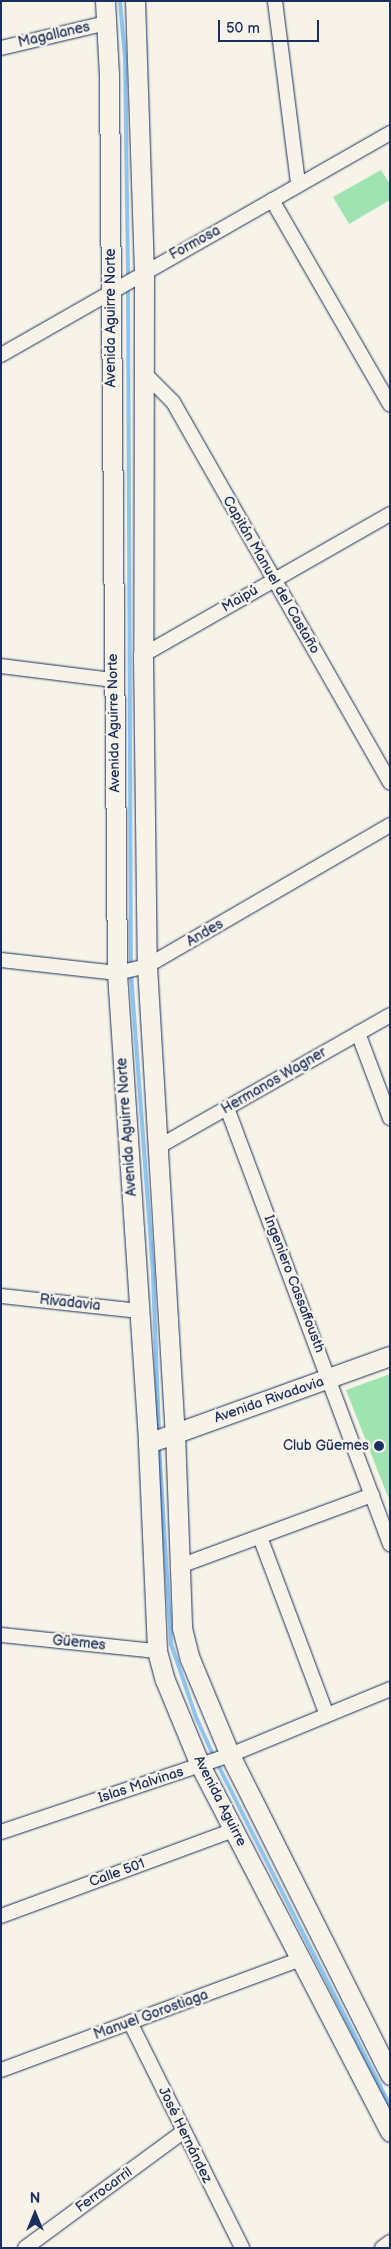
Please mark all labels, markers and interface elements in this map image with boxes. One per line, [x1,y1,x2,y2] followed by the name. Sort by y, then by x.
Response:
[221,10,322,42] scale bar
[16,19,92,51] street label: Magallanes
[226,19,260,38] text: 50 m
[167,222,223,264] street label: Formosa
[103,248,119,388] street label: Avenida Aguirre Norte
[219,493,323,657] street label: Capitán Manuel del Castaño
[219,582,261,616] street label: Maipú
[104,653,124,793] street label: Avenida Aguirre Norte
[184,916,226,950] street label: Andes
[218,1044,330,1118] street label: Hermanos Wagner
[114,1057,140,1197] street label: Avenida Aguirre Norte
[260,1213,328,1355] street label: Ingeniero Cassaffousth
[39,1291,101,1315] street label: Rivadavia
[212,1373,326,1427] street label: Avenida Rivadavia
[283,1438,369,1454] place label: Club Güemes
[373,1440,385,1452] marker: Club Güemes
[52,1632,106,1654] street label: Güemes
[190,1753,250,1849] street label: Avenida Aguirre
[96,1763,186,1807] street label: Islas Malvinas
[87,1855,147,1891] street label: Calle 501
[92,1987,210,2043] street label: Manuel Gorostiaga
[155,2084,215,2186] street label: José Hernández
[72,2164,136,2216] street label: Ferrocarril
[10,2189,60,2239] north arrow
[30,2190,40,2207] text: N

